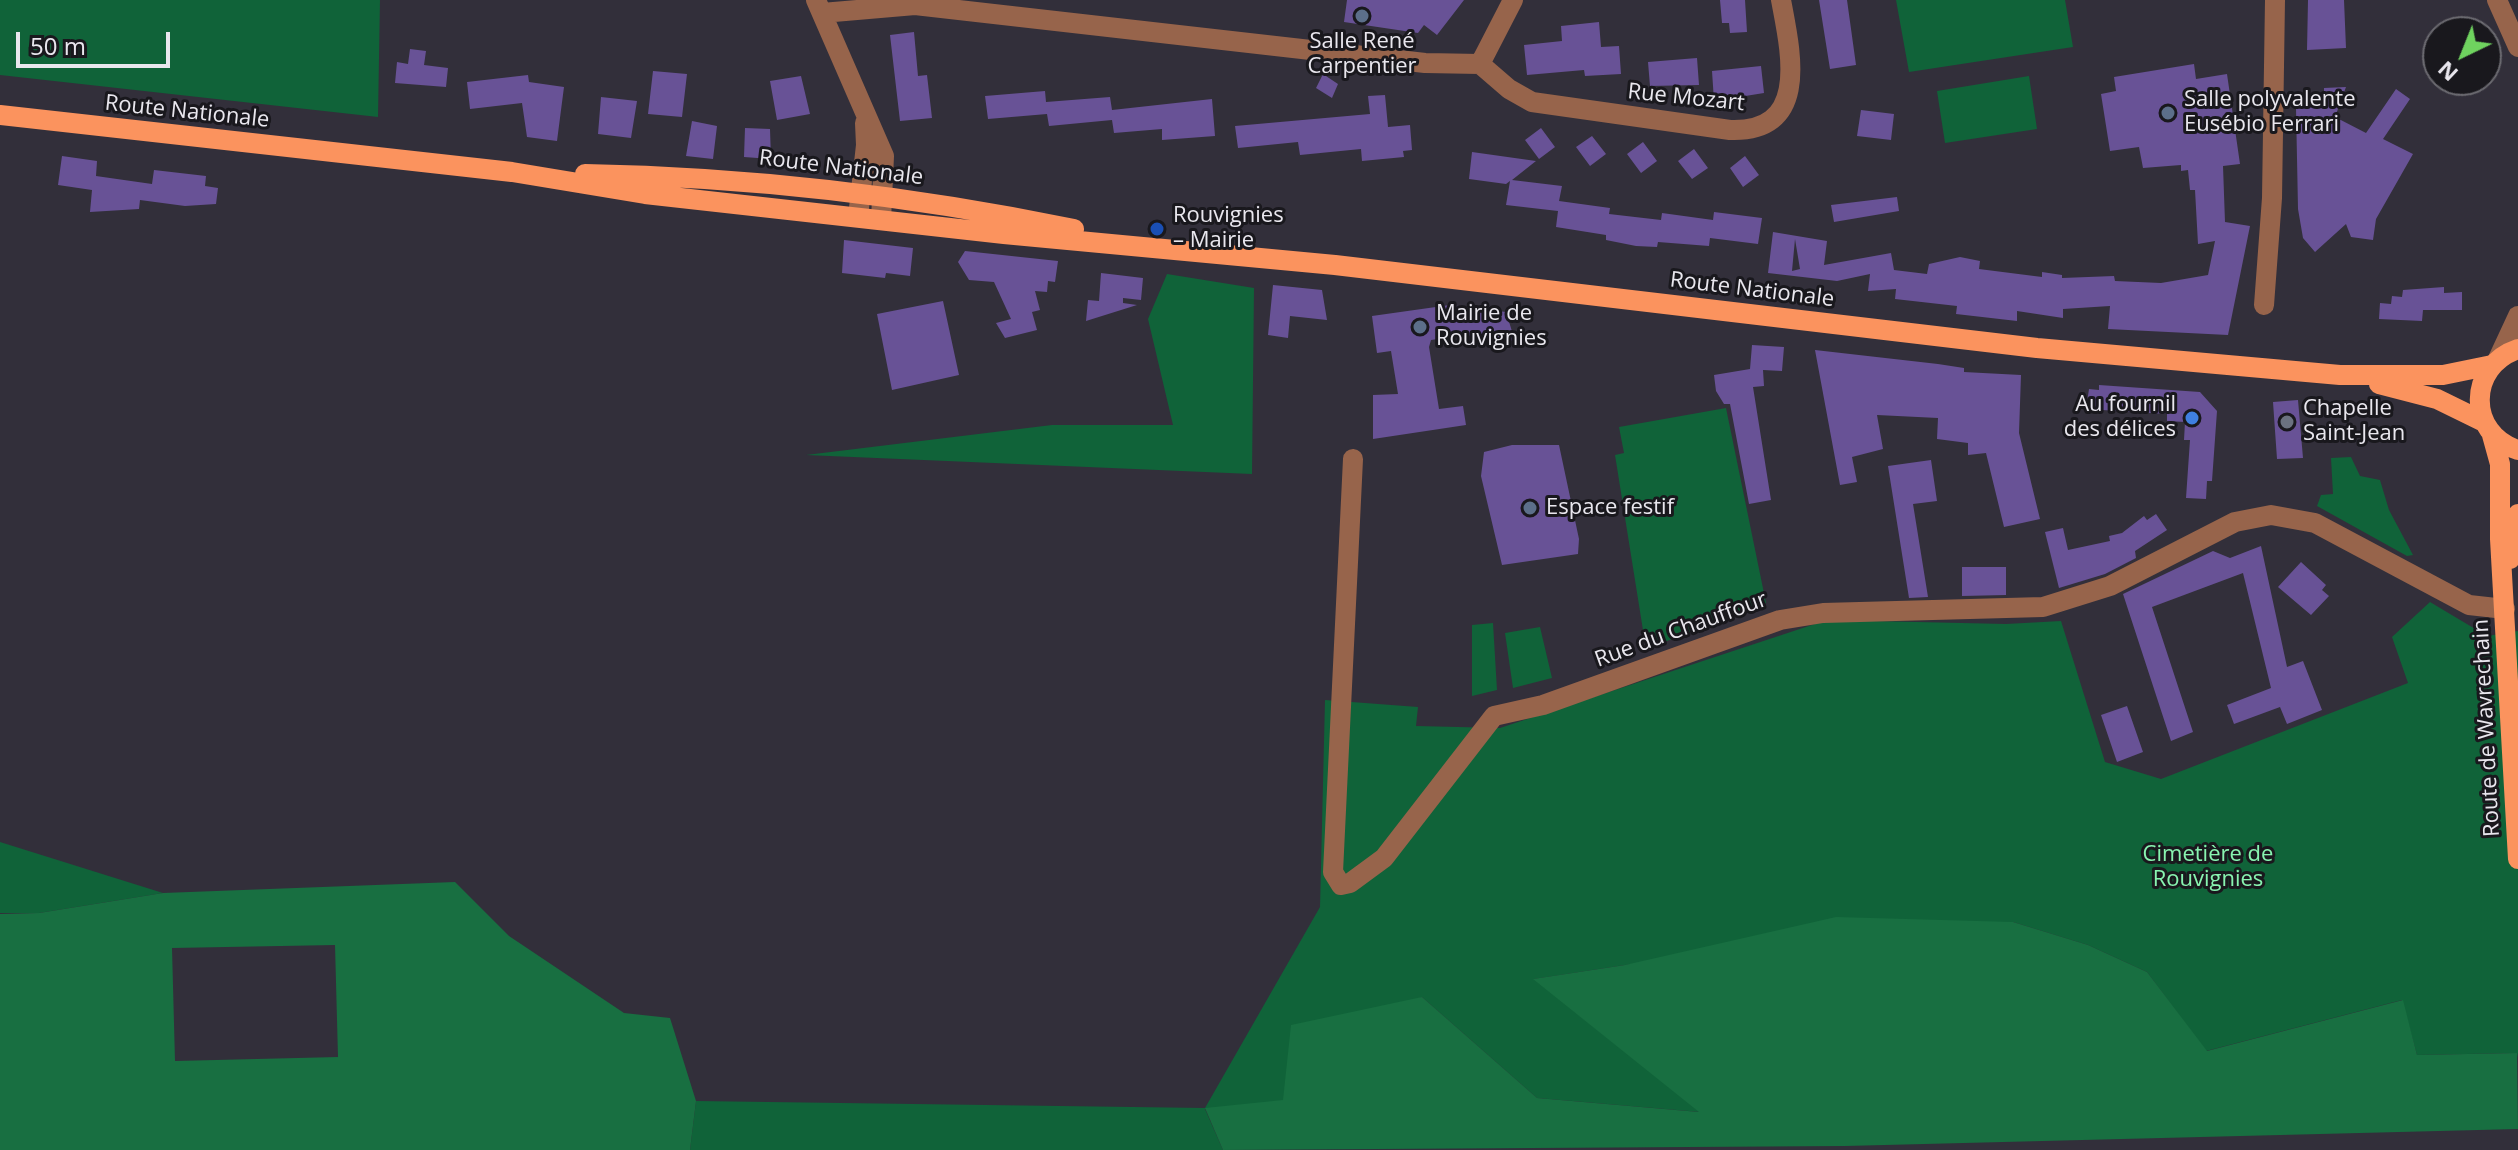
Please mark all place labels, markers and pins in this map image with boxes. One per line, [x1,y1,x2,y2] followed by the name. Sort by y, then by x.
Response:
[1353,7,1371,25] marker: Salle René Carpentier
[1307,29,1417,80] place label: Salle René Carpentier
[2184,87,2356,138] place label: Salle polyvalente Eusébio Ferrari
[2159,104,2177,122] marker: Salle polyvalente Eusébio Ferrari
[1173,203,1284,254] place label: Rouvignies – Mairie
[1148,220,1166,238] marker: Rouvignies – Mairie
[1436,301,1547,352] place label: Mairie de Rouvignies
[1411,318,1429,336] marker: Mairie de Rouvignies
[2064,392,2176,444] place label: Au fournil des délices
[2303,396,2405,448] place label: Chapelle Saint-Jean
[2183,409,2201,427] marker: Au fournil des délices
[2278,413,2296,431] marker: Chapelle Saint-Jean
[1546,495,1674,521] place label: Espace festif
[1521,499,1539,517] marker: Espace festif

